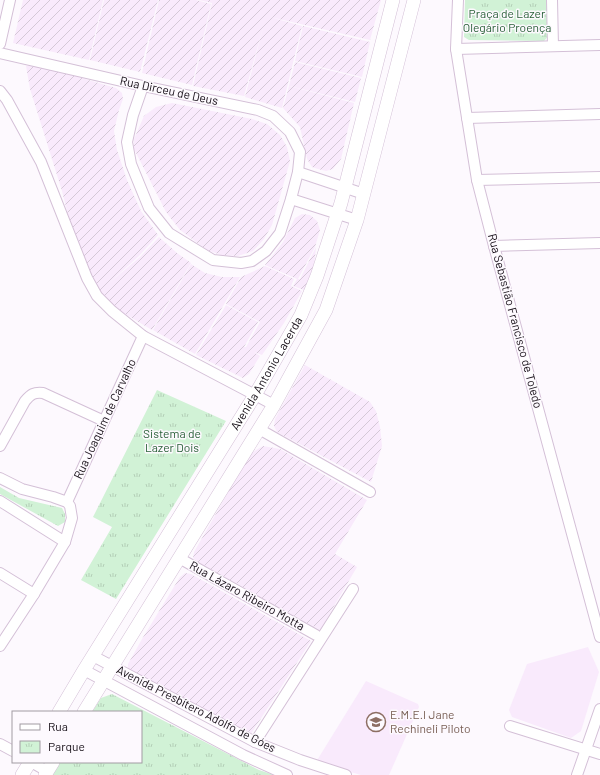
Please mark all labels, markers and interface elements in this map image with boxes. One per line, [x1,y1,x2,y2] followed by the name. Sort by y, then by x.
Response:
[463,6,551,34] park label: Praça de Lazer Olegário Proença
[119,73,220,107] street label: Rua Dirceu de Deus
[486,232,546,410] street label: Rua Sebastião Francisco de Toledo
[227,314,304,432] street label: Avenida Antonio Lacerda
[70,356,138,481] street label: Rua Joaquim de Carvalho
[143,426,201,454] park label: Sistema de Lazer Dois
[187,558,307,633] street label: Rua Lázaro Ribeiro Motta
[115,662,279,755] street label: Avenida Presbítero Adolfo de Góes
[390,707,471,735] place label: E.M.E.I Jane Rechineli Piloto
[12,711,142,763] legend
[365,711,387,733] school or university icon: E.M.E.I Jane Rechineli Piloto
[48,719,68,733] text: Rua
[48,739,85,753] text: Parque

